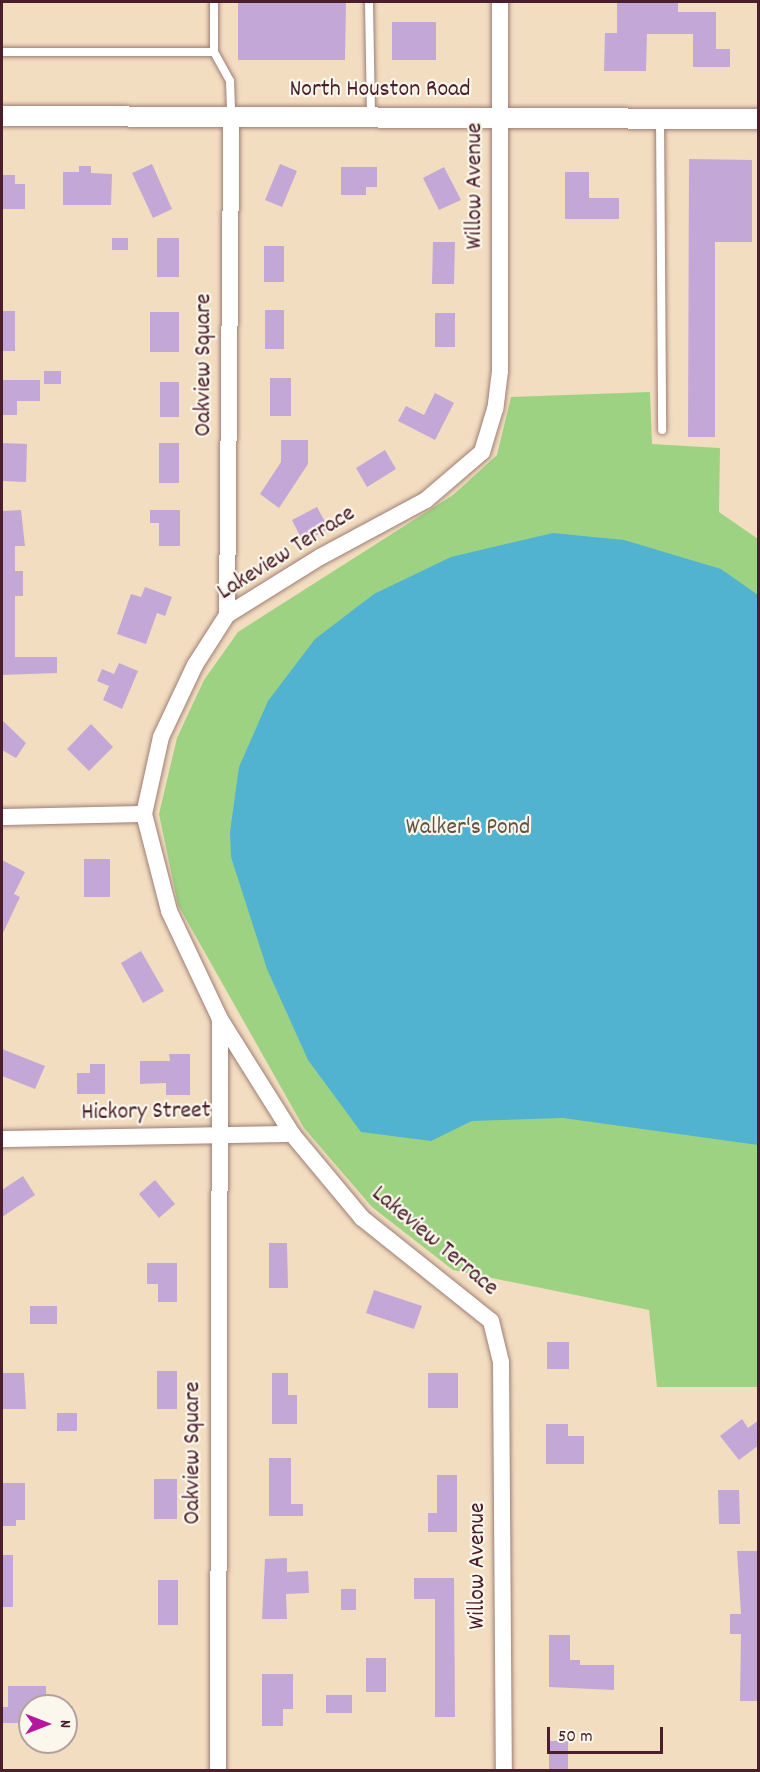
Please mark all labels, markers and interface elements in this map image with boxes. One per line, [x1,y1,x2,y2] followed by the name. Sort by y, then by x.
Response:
[289,77,471,105] street label: North Houston Road
[462,123,490,249] street label: Willow Avenue
[191,293,219,437] street label: Oakview Square
[213,500,361,608] street label: Lakeview Terrace
[406,815,530,843] park label: Walker's Pond
[81,1097,211,1129] street label: Hickory Street
[365,1181,503,1303] street label: Lakeview Terrace
[180,1381,208,1525] street label: Oakview Square
[465,1503,493,1629] street label: Willow Avenue
[18,1694,78,1754] north arrow
[550,1715,666,1753] scale bar
[53,1720,76,1728] text: N
[558,1725,593,1750] text: 50 m

